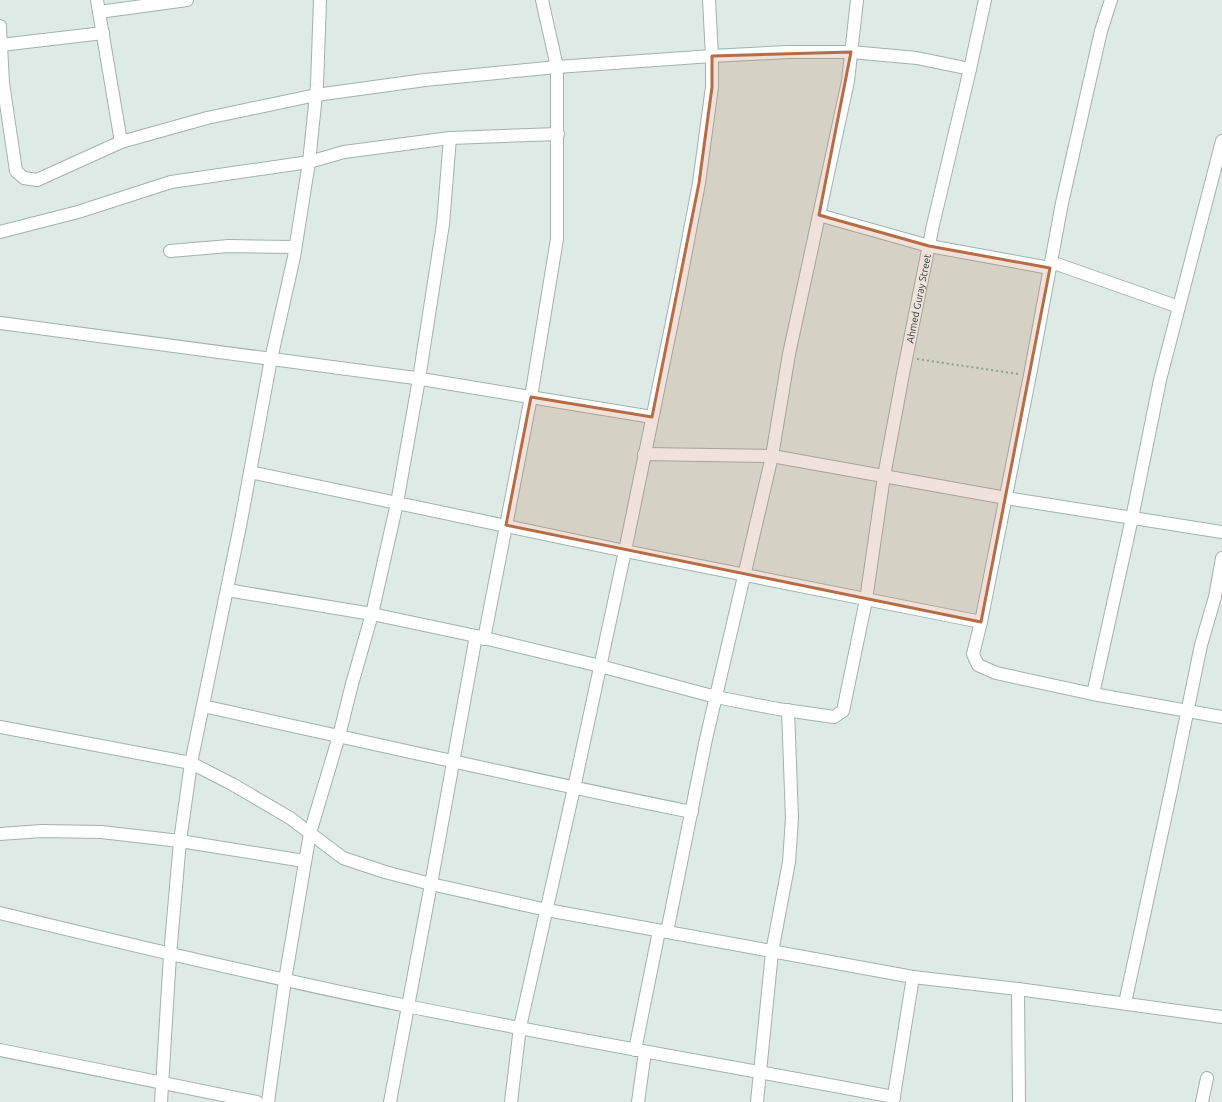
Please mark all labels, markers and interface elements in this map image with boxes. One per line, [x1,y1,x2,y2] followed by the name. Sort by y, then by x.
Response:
[904,253,933,344] street label: Ahmed Guray Street

